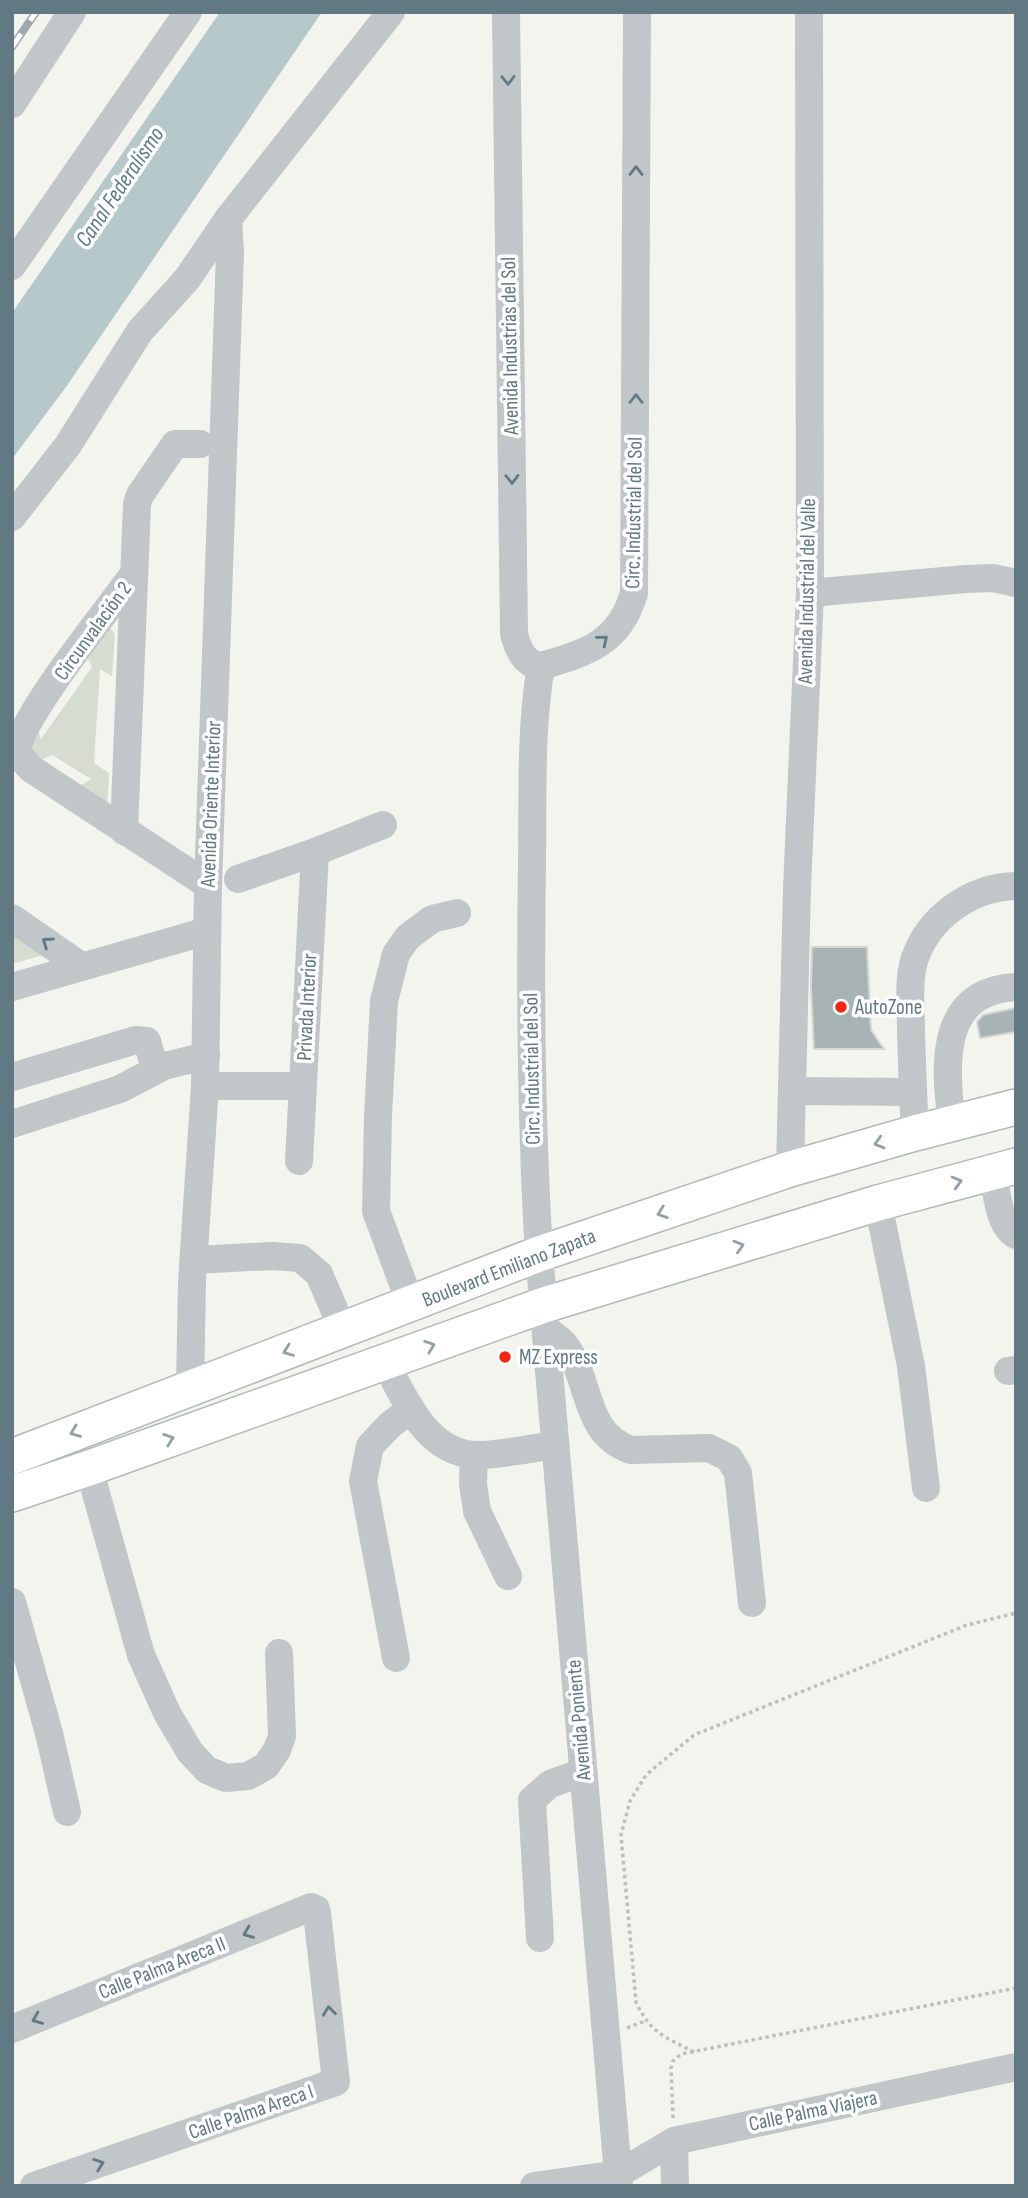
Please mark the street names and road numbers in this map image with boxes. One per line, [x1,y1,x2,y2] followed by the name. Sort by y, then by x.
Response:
[496,257,524,436] street label: Avenida Industrias del Sol
[620,437,648,589] street label: Circ. Industrial del Sol
[793,498,821,685] street label: Avenida Industrial del Valle
[49,577,137,685] street label: Circunvalación 2
[196,720,226,889] street label: Avenida Oriente Interior
[292,953,322,1061] street label: Privada Interior
[518,993,546,1145] street label: Circ. Industrial del Sol
[419,1223,599,1313] street label: Boulevard Emiliano Zapata
[561,1659,597,1782] street label: Avenida Poniente
[95,1931,229,2005] street label: Calle Palma Areca II
[185,2079,317,2145] street label: Calle Palma Areca I
[747,2085,879,2137] street label: Calle Palma Viajera

